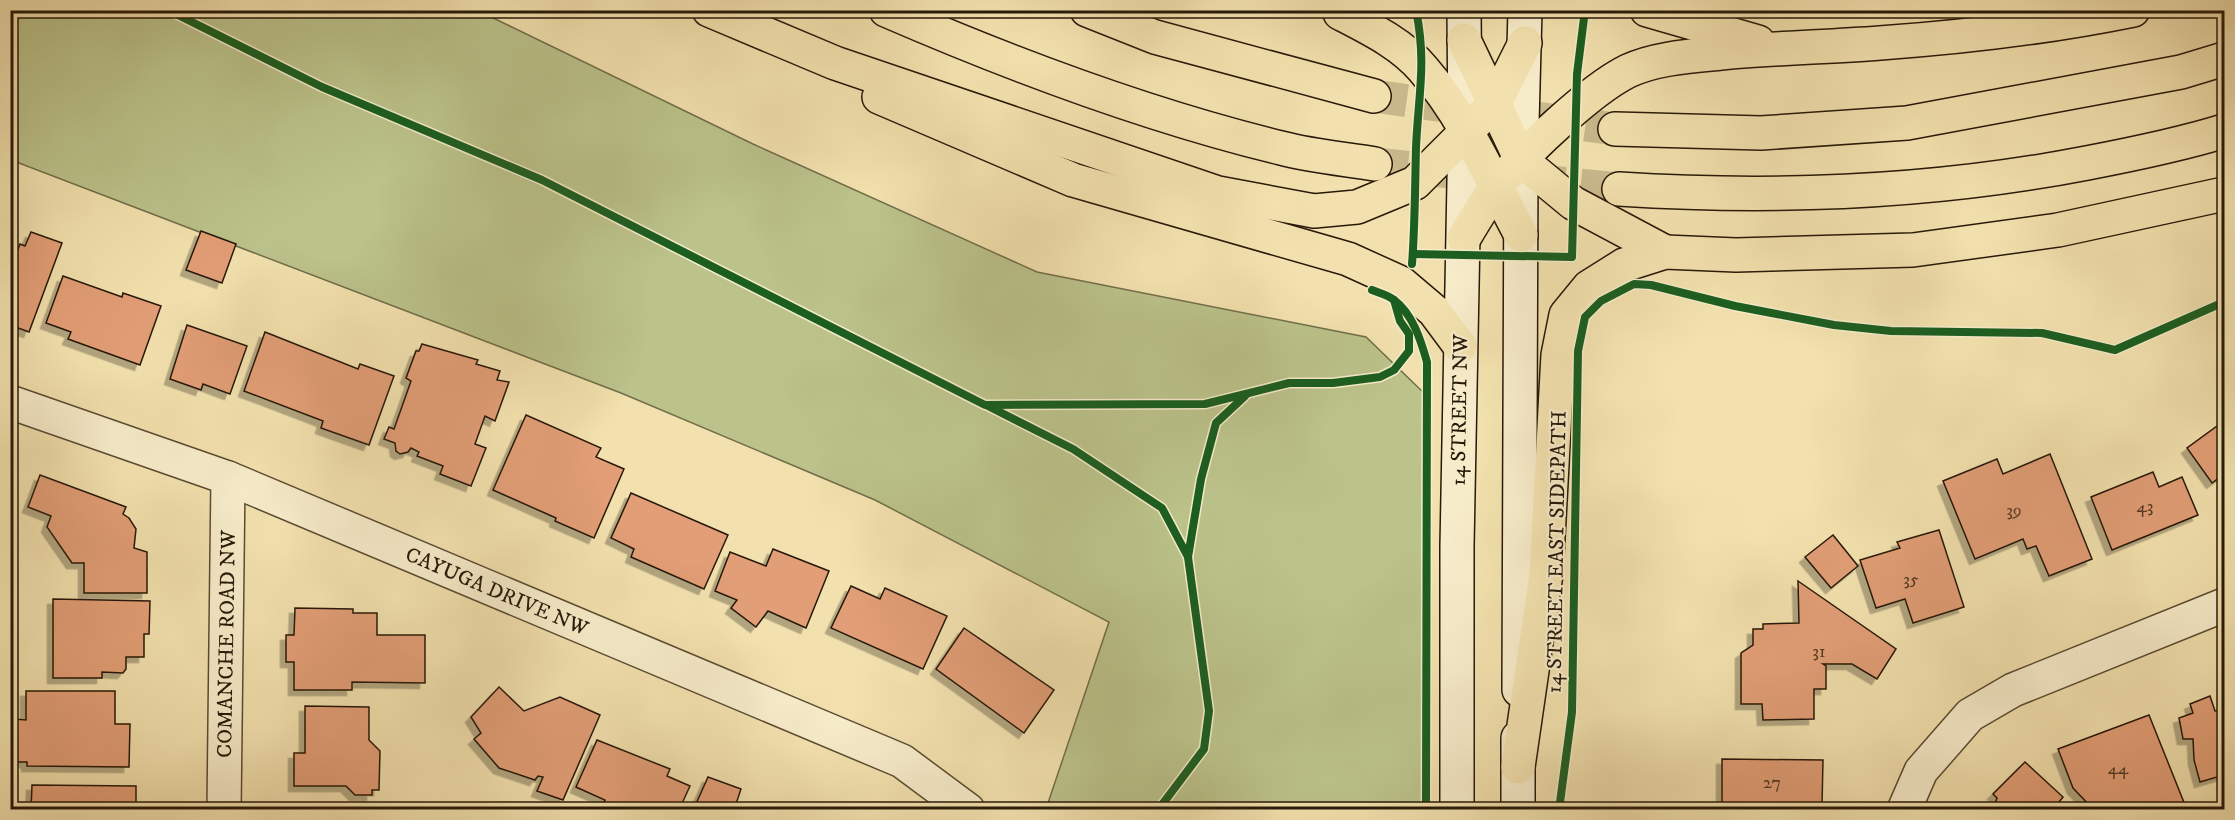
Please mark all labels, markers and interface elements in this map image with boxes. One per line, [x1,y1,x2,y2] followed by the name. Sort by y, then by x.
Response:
[1446,333,1474,486] street label: 14 STREET NW
[1542,410,1572,694] street label: 14 STREET EAST SIDEPATH
[2136,496,2154,518] house number: 43
[2006,500,2022,522] house number: 39
[212,529,242,758] street label: COMANCHE ROAD NW
[401,542,593,642] street label: CAYUGA DRIVE NW
[1903,569,1919,591] house number: 35
[1812,641,1826,663] house number: 31
[2108,758,2129,780] house number: 44
[1763,772,1781,794] house number: 27

